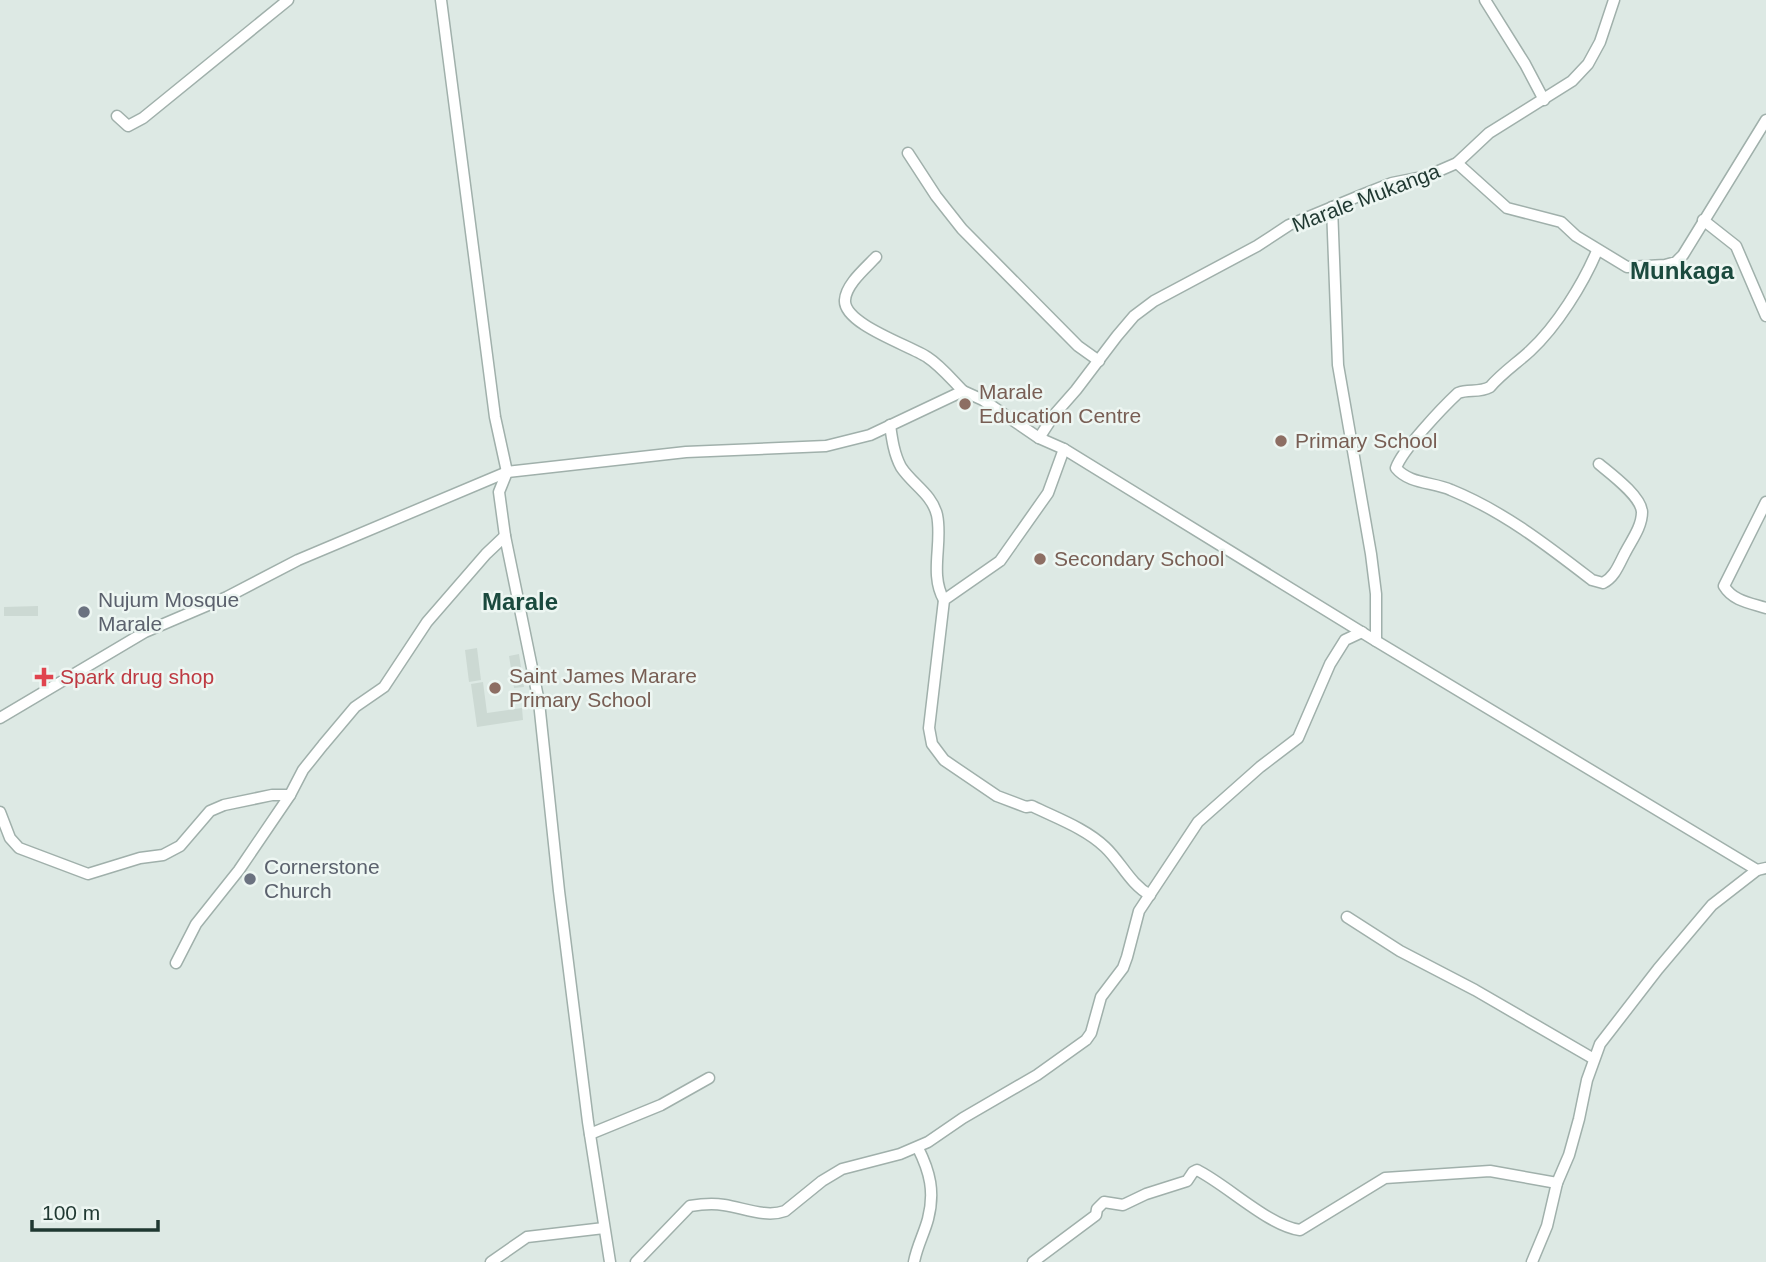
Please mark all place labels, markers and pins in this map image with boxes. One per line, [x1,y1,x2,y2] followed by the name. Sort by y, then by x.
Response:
[979,380,1141,427] place label: Marale Education Centre
[957,396,973,412] marker: Marale Education Centre
[1295,429,1437,452] place label: Primary School
[1273,433,1289,449] marker: Primary School
[1054,547,1224,570] place label: Secondary School
[1032,551,1048,567] marker: Secondary School
[98,588,239,635] place label: Nujum Mosque Marale
[76,604,92,620] marker: Nujum Mosque Marale
[509,664,697,711] place label: Saint James Marare Primary School
[60,665,214,688] place label: Spark drug shop
[34,667,54,687] marker: Spark drug shop
[487,680,503,696] marker: Saint James Marare Primary School
[264,855,380,902] place label: Cornerstone Church
[242,871,258,887] marker: Cornerstone Church

